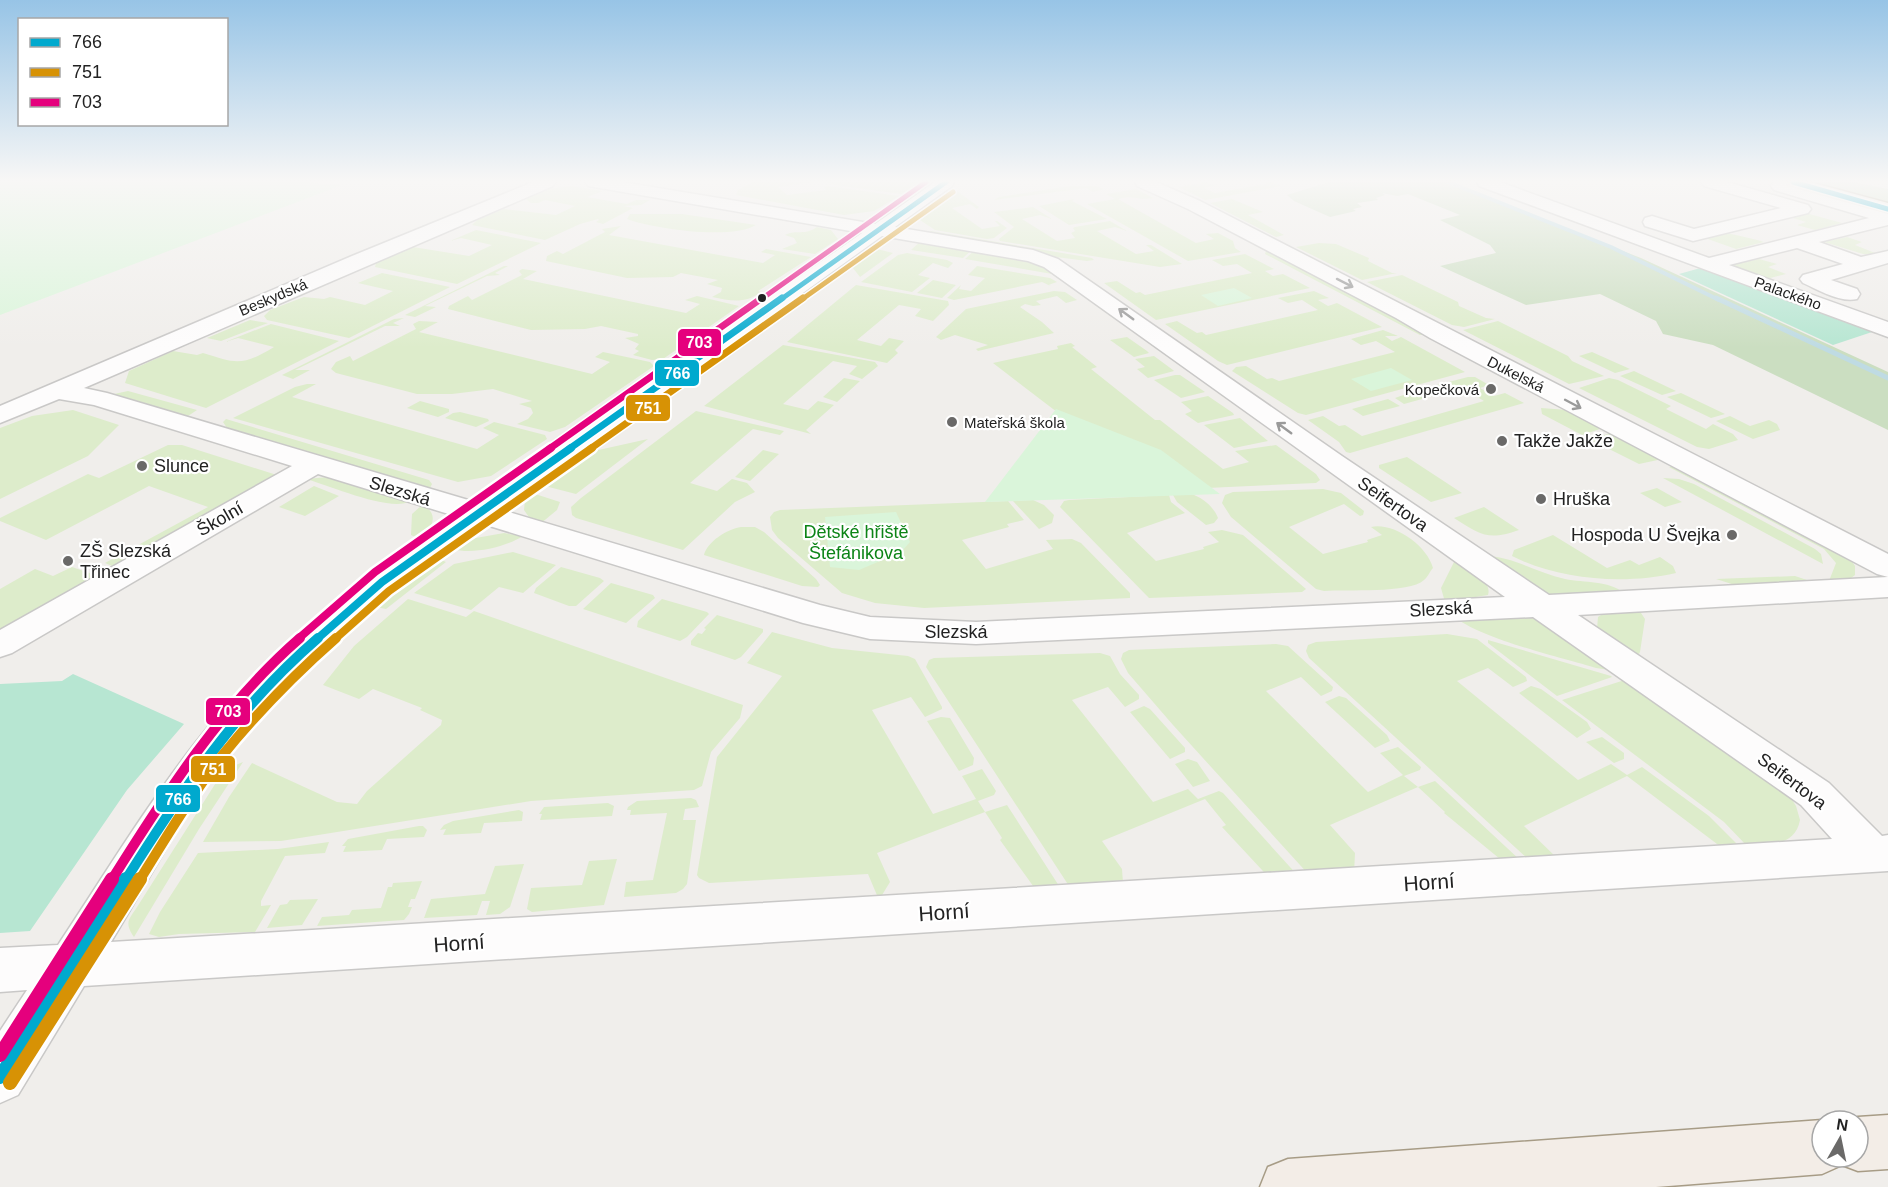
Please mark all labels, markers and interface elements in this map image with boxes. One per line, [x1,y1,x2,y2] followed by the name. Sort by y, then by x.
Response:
[18,18,228,126] legend
[72,32,102,52] text: 766
[72,62,102,82] text: 751
[72,92,102,112] text: 703
[1752,273,1824,313] street label: Palackého
[236,275,310,319] street label: Beskydská
[1336,277,1353,289] one-way arrow
[756,292,768,304] unlabelled marker
[1118,308,1134,320] one-way arrow
[677,328,722,357] line badge: 703
[686,334,712,351] text: 703
[1485,352,1548,396] street label: Dukelská
[654,359,700,387] line badge: 766
[664,365,690,382] text: 766
[1405,381,1480,398] place label: Kopečková
[1484,382,1498,396] marker: Kopečková
[625,394,671,422] line badge: 751
[1564,398,1581,410] one-way arrow
[635,400,661,417] text: 751
[964,414,1066,431] place label: Mateřská škola
[945,415,959,429] marker: Mateřská škola
[1277,422,1293,434] one-way arrow
[1514,431,1613,451] place label: Takže Jakže
[1495,434,1509,448] marker: Takže Jakže
[154,456,209,476] place label: Slunce
[135,459,149,473] marker: Slunce
[367,472,434,510] street label: Slezská
[1354,473,1433,536] street label: Seifertova
[1553,489,1611,509] place label: Hruška
[1534,492,1548,506] marker: Hruška
[193,497,247,540] street label: Školní
[803,522,909,563] park label: Dětské hřiště Štefánikova
[1571,524,1721,545] place label: Hospoda U Švejka
[1725,528,1739,542] marker: Hospoda U Švejka
[80,540,172,582] place label: ZŠ Slezská Třinec
[61,554,75,568] marker: ZŠ Slezská Třinec
[1409,597,1474,621] street label: Slezská
[924,622,989,642] street label: Slezská
[205,697,251,726] line badge: 703
[215,703,241,720] text: 703
[1754,749,1831,814] street label: Seifertova
[190,755,236,783] line badge: 751
[200,761,226,778] text: 751
[155,784,201,813] line badge: 766
[165,791,191,808] text: 766
[1403,869,1456,895] street label: Horní
[918,899,971,925] street label: Horní
[433,930,486,956] street label: Horní
[1810,1109,1870,1169] north arrow
[1835,1115,1849,1134] text: N

